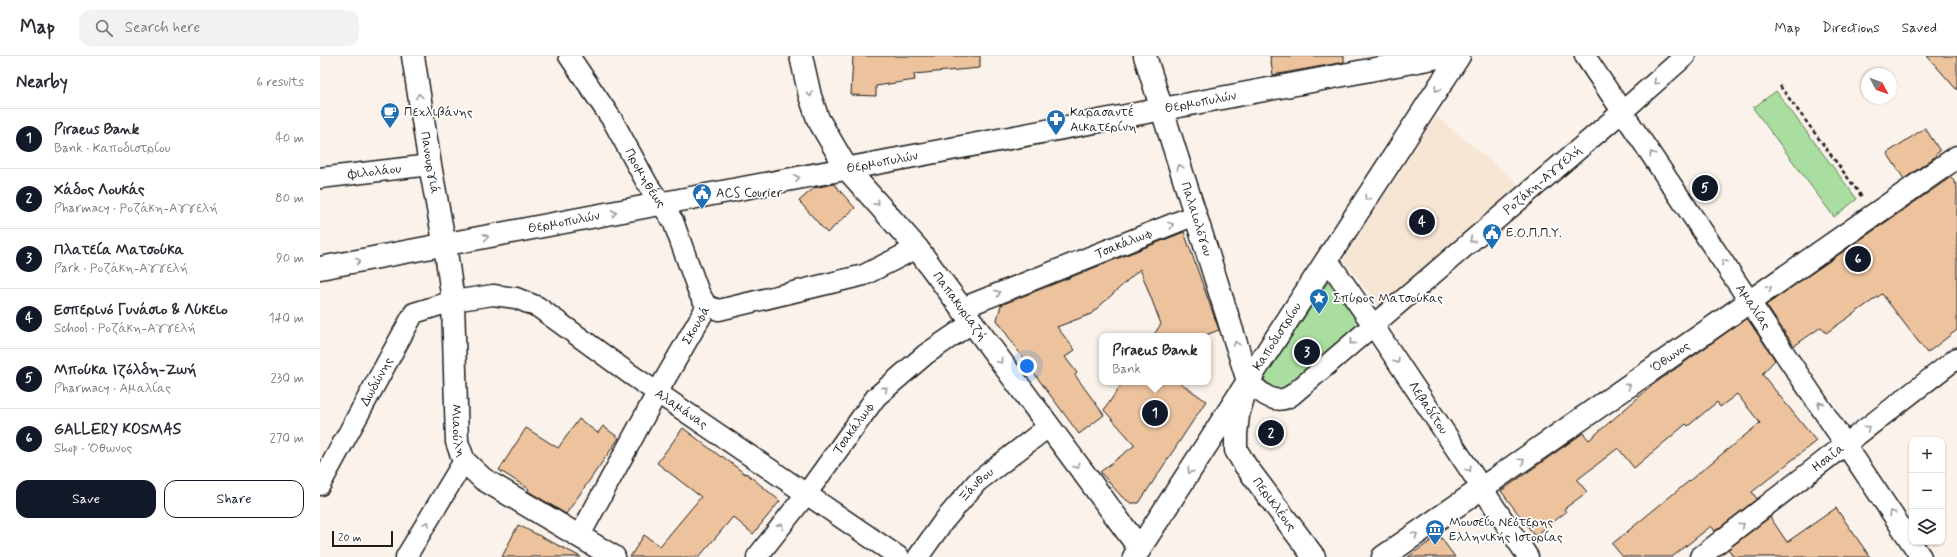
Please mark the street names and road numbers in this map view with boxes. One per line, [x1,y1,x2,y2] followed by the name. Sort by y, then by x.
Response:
[1163,87,1238,117] street label: Θερμοπυλών
[416,130,444,195] street label: Πανουργιά
[1500,142,1585,219] street label: Ροζάκη-Αγγελή
[621,145,670,211] street label: Προμηθέως
[845,147,920,177] street label: Θερμοπυλών
[346,160,402,183] street label: Φιλολάου
[1177,180,1216,258] street label: Παλαιολόγου
[526,207,601,237] street label: Θερμοπυλών
[1092,224,1155,263] street label: Τσακάλωφ
[929,268,991,344] street label: Παπακυριαζή
[1732,281,1775,333] street label: Αμαλίας
[1249,299,1306,374] street label: Καποδιστρίου
[678,303,714,348] street label: Σκουφά
[1647,337,1694,377] street label: Όθωνος
[356,354,397,409] street label: Δωδώνης
[1404,378,1452,438] street label: Λεβαδίτου
[651,385,711,433] street label: Αλαμάνας
[829,399,878,458] street label: Τσακάλωφ
[447,404,470,459] street label: Μιαούλη
[1808,440,1848,476] street label: Ησαΐα
[955,464,997,506] street label: Ξάνθου
[1249,474,1300,535] street label: Περικλέους

